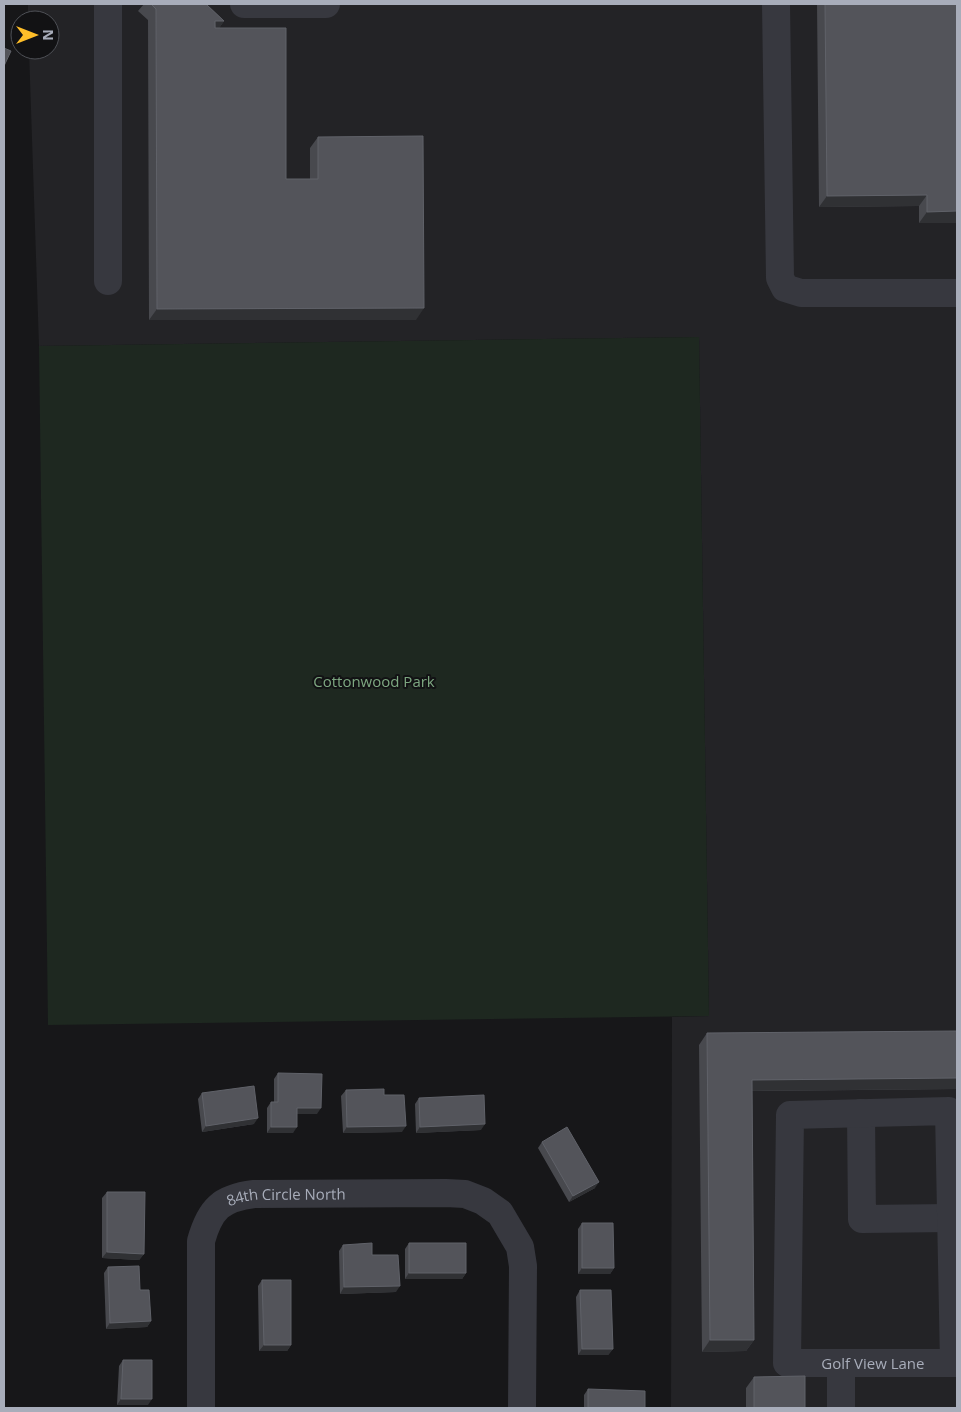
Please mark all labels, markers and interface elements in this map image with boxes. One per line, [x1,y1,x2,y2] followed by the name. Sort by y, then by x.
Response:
[10,10,60,60] north arrow
[39,29,58,41] text: N
[313,671,435,691] park label: Cottonwood Park
[223,1184,346,1210] street label: 84th Circle North
[821,1353,924,1373] street label: Golf View Lane

